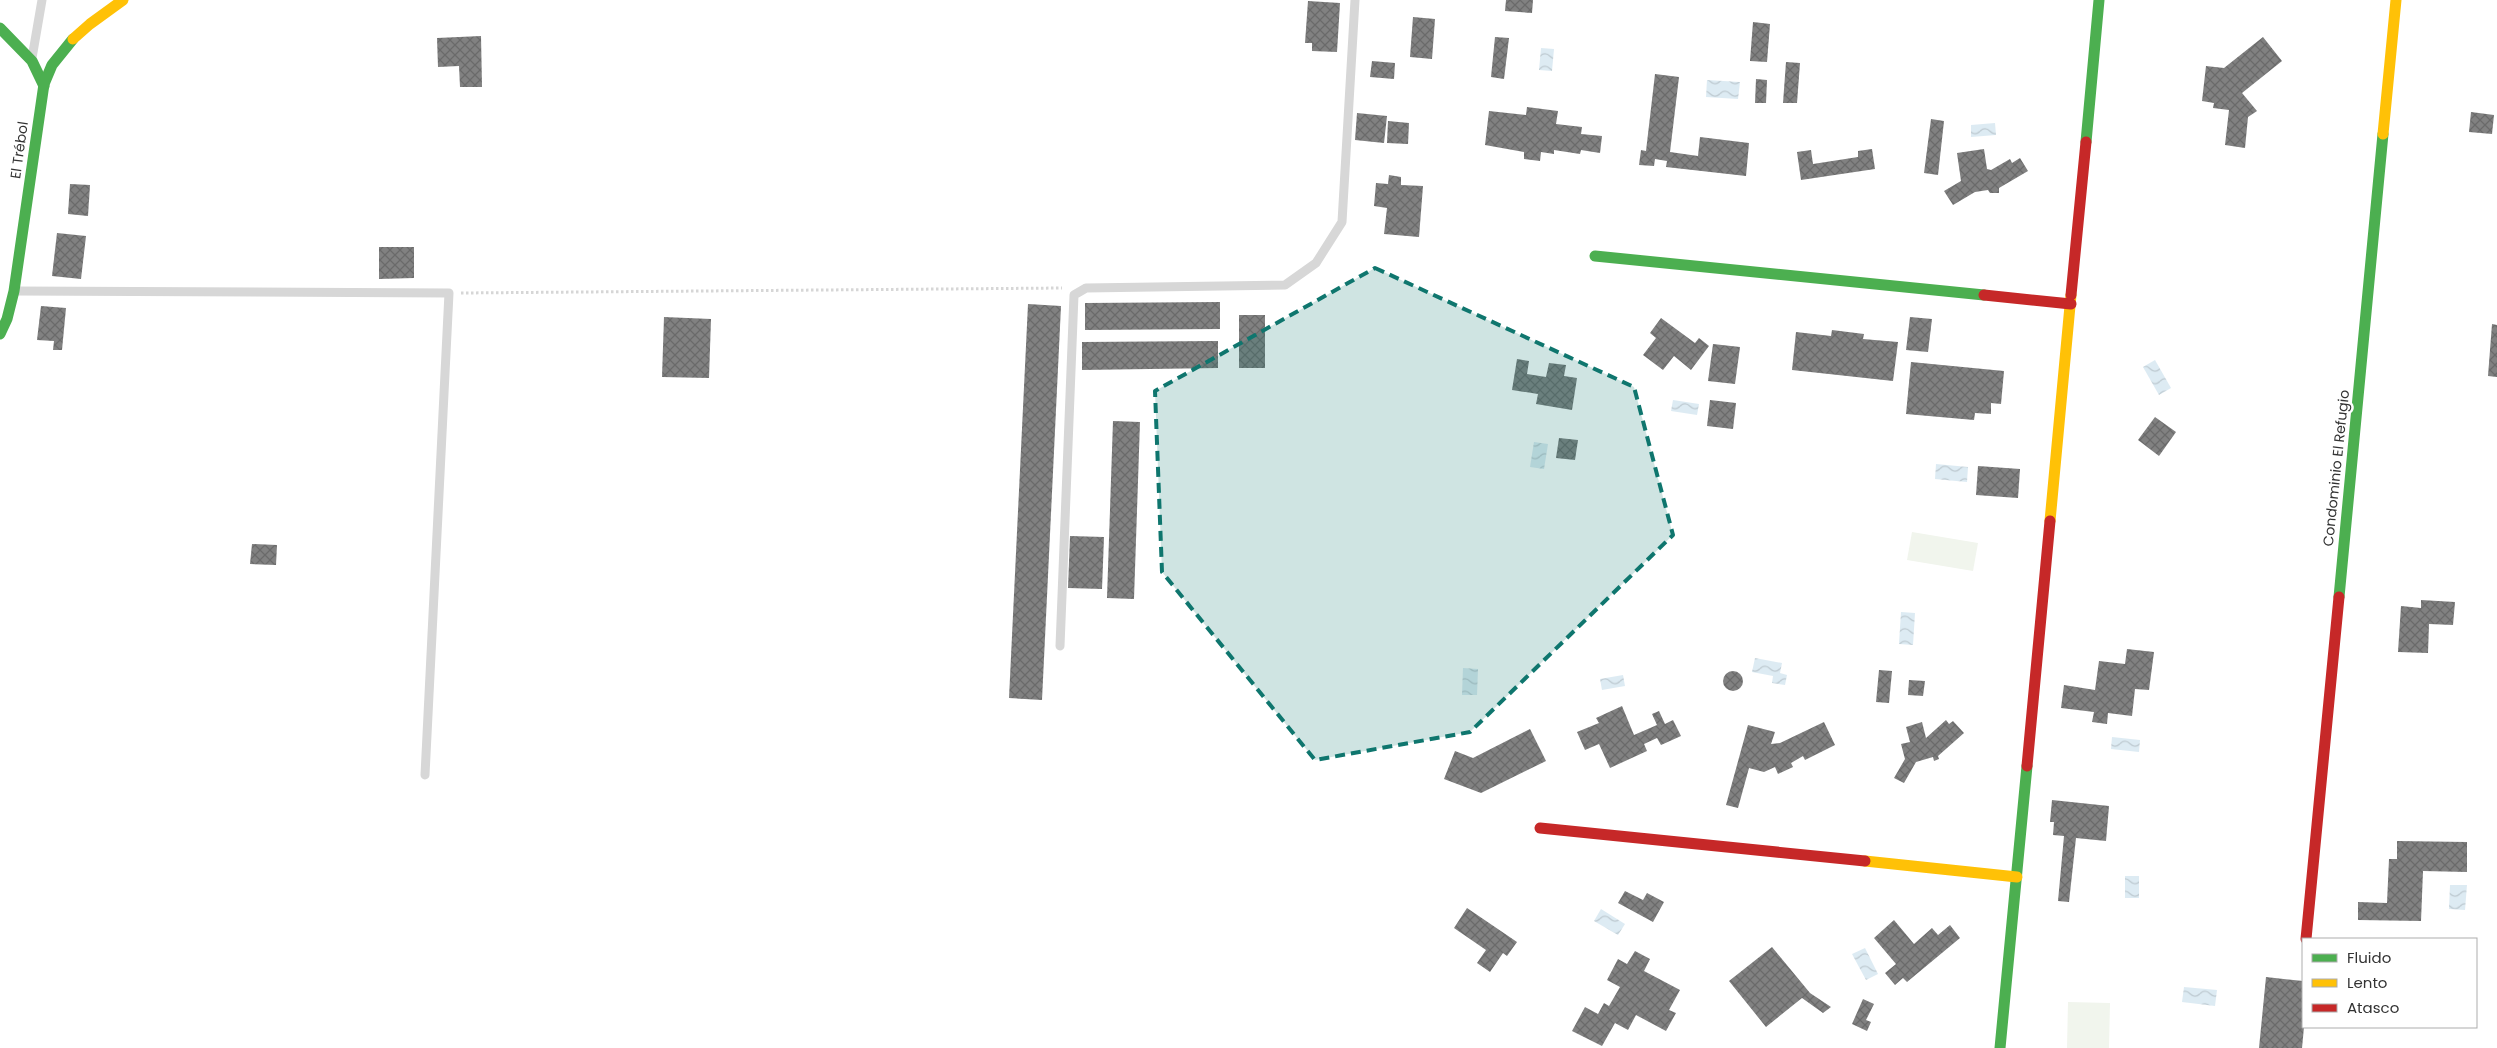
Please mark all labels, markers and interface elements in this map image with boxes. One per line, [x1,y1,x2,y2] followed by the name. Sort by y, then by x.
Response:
[5,120,33,180] street label: El Trébol
[2318,389,2354,547] street label: Condominio El Refugio
[2302,938,2477,1028] legend
[2347,947,2391,968] text: Fluido
[2347,972,2387,993] text: Lento
[2347,997,2399,1018] text: Atasco

